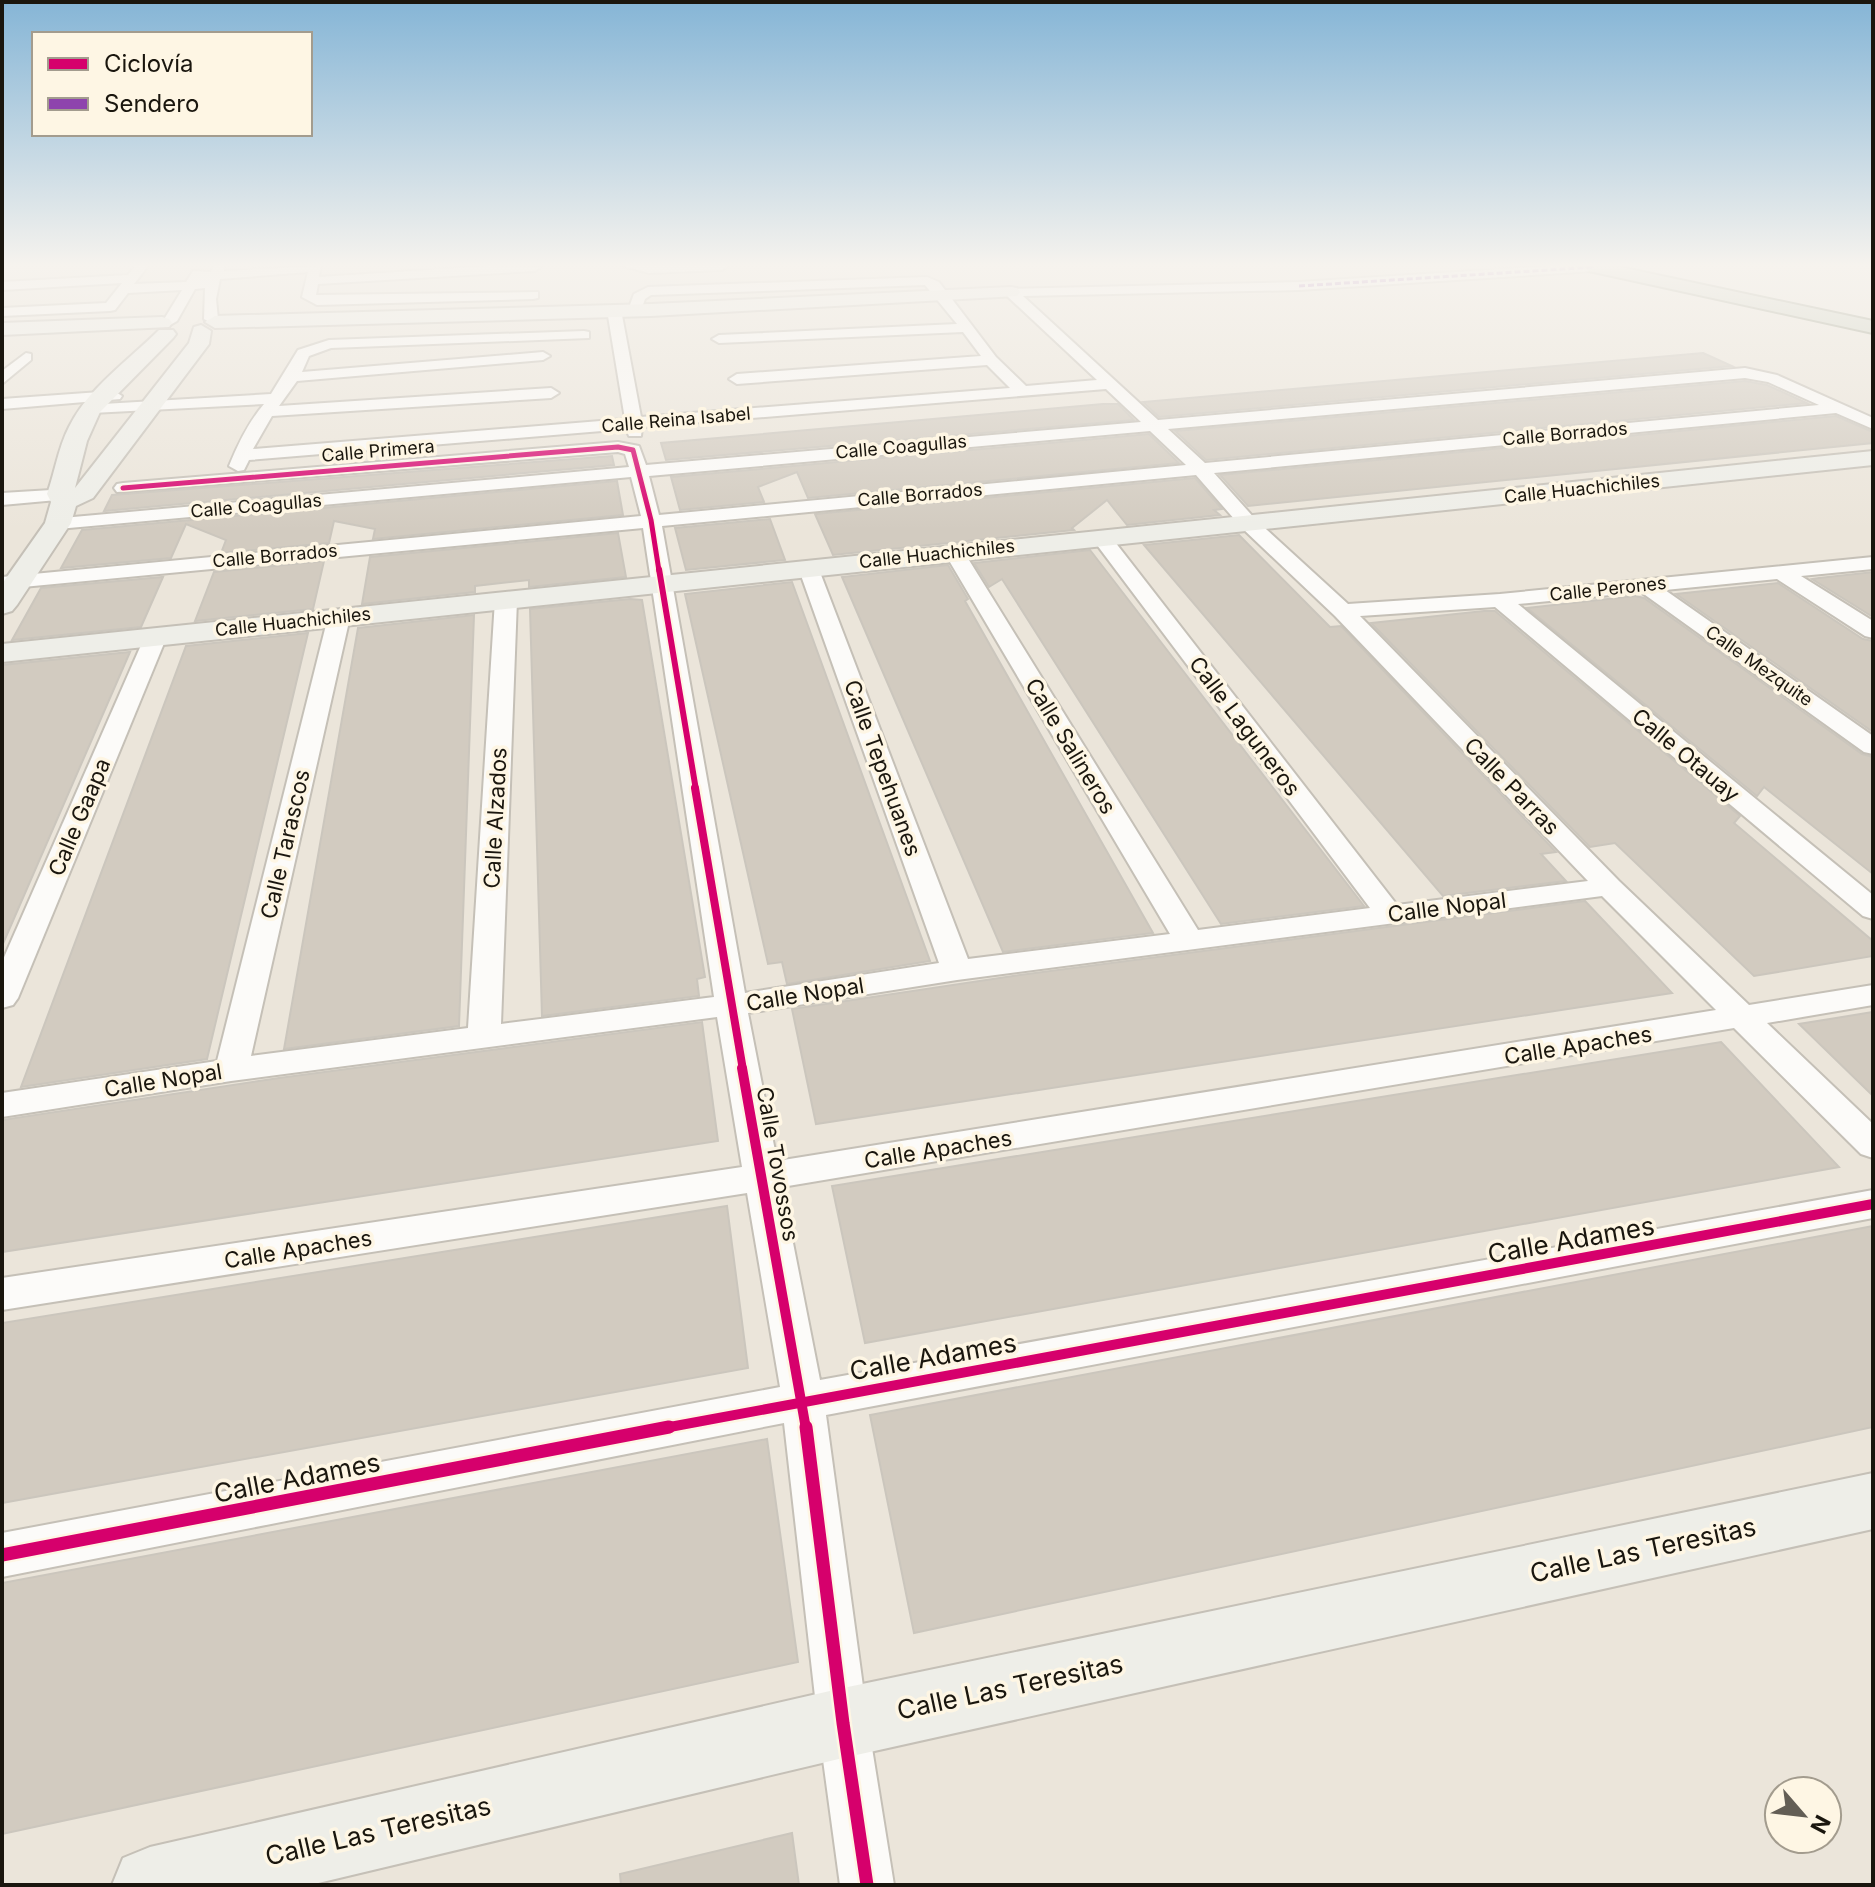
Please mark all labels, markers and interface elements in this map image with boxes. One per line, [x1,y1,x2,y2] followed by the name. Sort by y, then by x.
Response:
[32,32,312,136] legend
[104,49,194,78] text: Ciclovía
[104,89,199,118] text: Sendero
[600,403,752,436] street label: Calle Reina Isabel
[1502,418,1628,449] street label: Calle Borrados
[834,430,968,463] street label: Calle Coagullas
[320,435,435,466] street label: Calle Primera
[1503,470,1661,507] street label: Calle Huachichiles
[857,479,983,510] street label: Calle Borrados
[189,489,323,522] street label: Calle Coagullas
[858,535,1016,572] street label: Calle Huachichiles
[212,540,338,571] street label: Calle Borrados
[1549,572,1667,605] street label: Calle Perones
[214,603,372,640] street label: Calle Huachichiles
[1702,621,1817,710] street label: Calle Mezquite
[1184,651,1306,801] street label: Calle Laguneros
[1020,673,1122,819] street label: Calle Salineros
[839,676,927,860] street label: Calle Tepehuanes
[1627,703,1745,807] street label: Calle Otauay
[1459,732,1565,840] street label: Calle Parras
[478,747,512,889] street label: Calle Alzados
[43,754,115,880] street label: Calle Gaapa
[255,767,315,921] street label: Calle Tarascos
[1386,887,1508,927] street label: Calle Nopal
[744,972,866,1016] street label: Calle Nopal
[1502,1020,1654,1070] street label: Calle Apaches
[102,1058,224,1102] street label: Calle Nopal
[752,1085,804,1243] street label: Calle Tovossos
[862,1124,1014,1174] street label: Calle Apaches
[1485,1210,1657,1269] street label: Calle Adames
[222,1224,374,1274] street label: Calle Apaches
[847,1327,1019,1386] street label: Calle Adames
[211,1446,383,1509] street label: Calle Adames
[1527,1510,1759,1589] street label: Calle Las Teresitas
[894,1647,1126,1726] street label: Calle Las Teresitas
[1763,1775,1843,1855] north arrow
[262,1789,494,1872] street label: Calle Las Teresitas
[1805,1811,1836,1838] text: N

